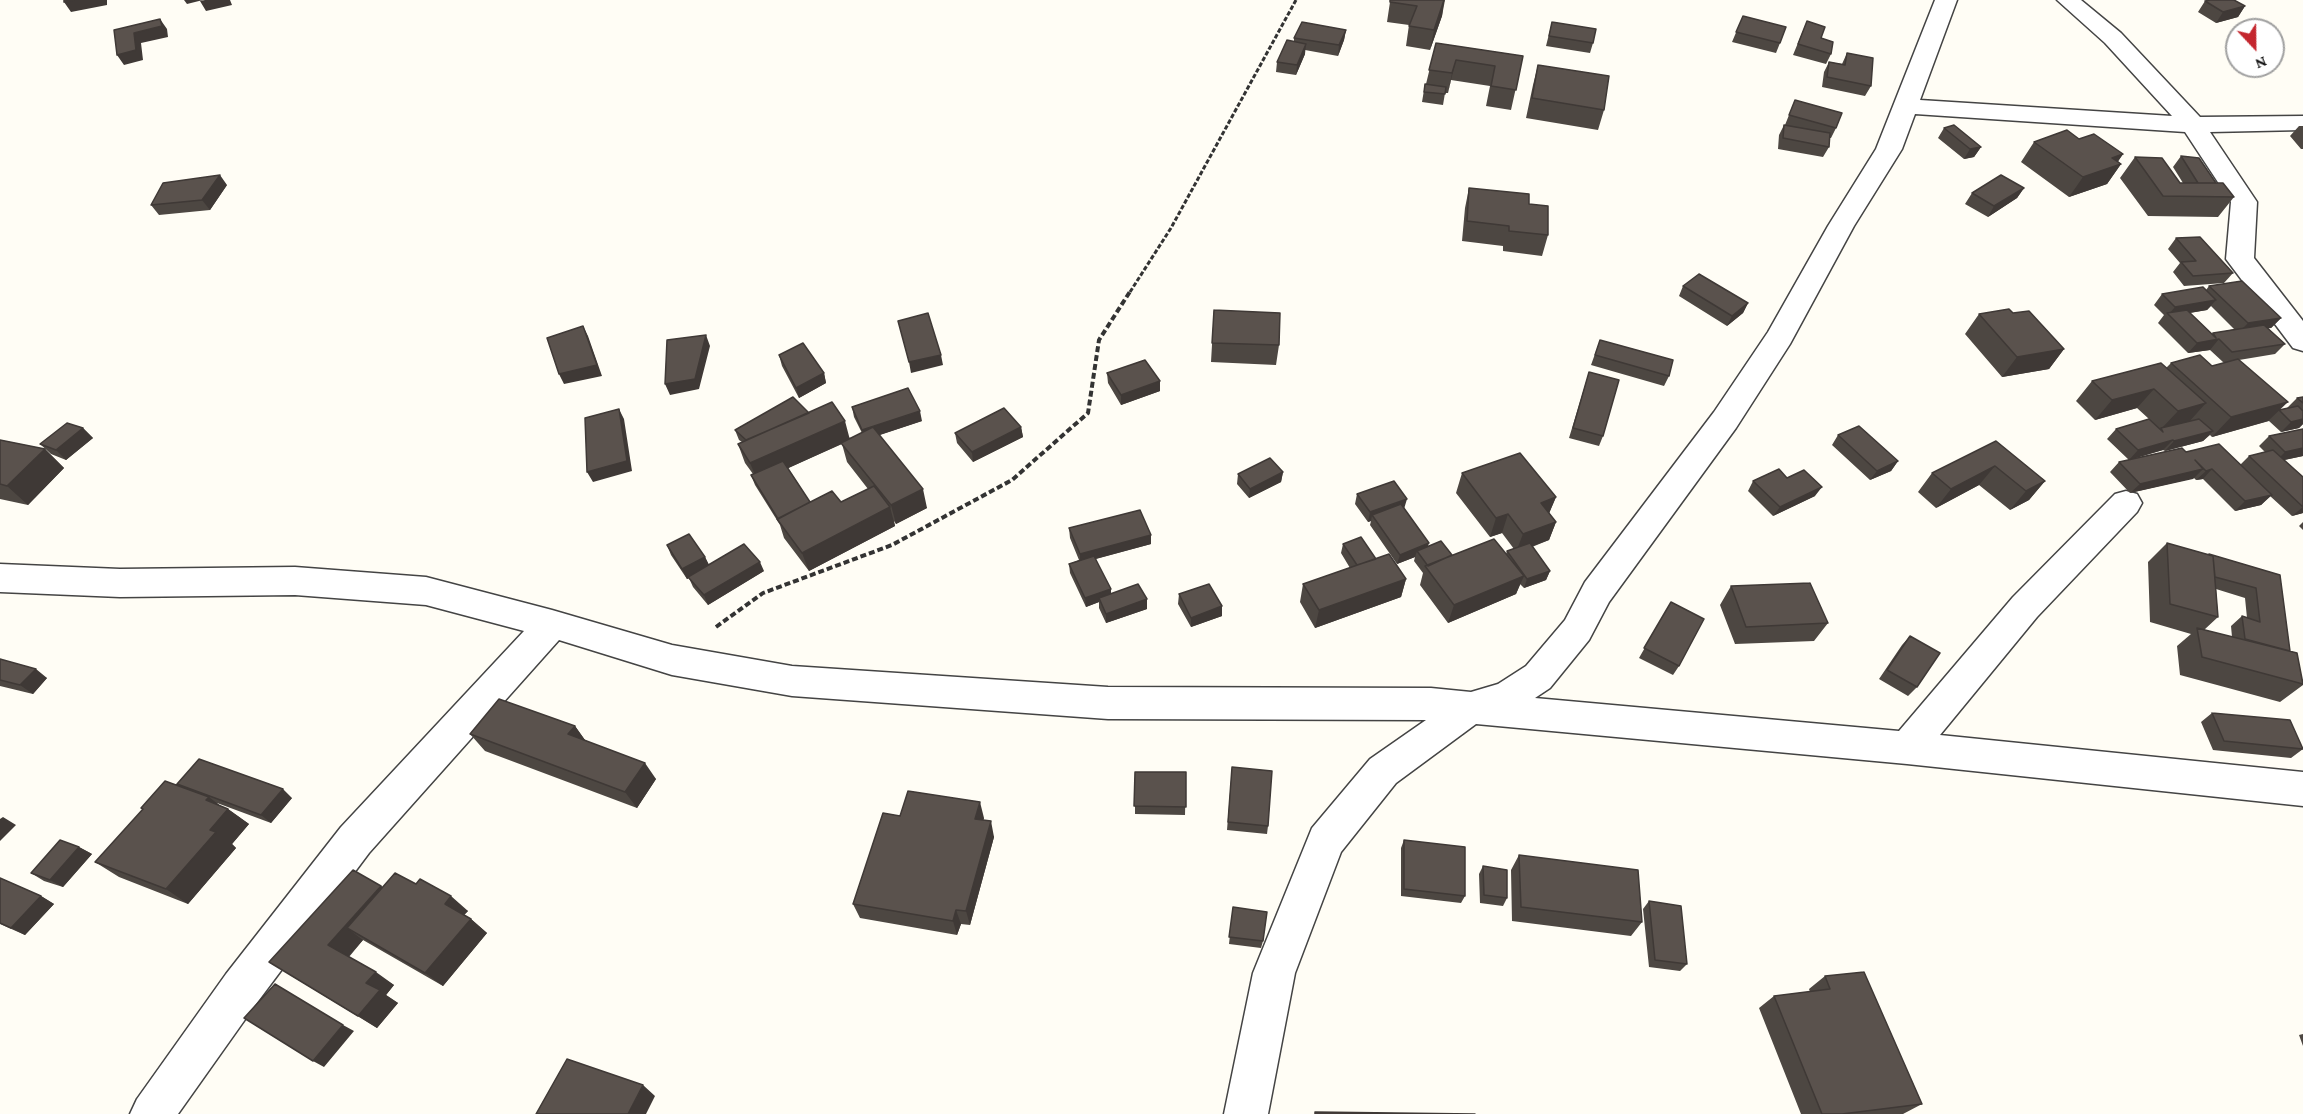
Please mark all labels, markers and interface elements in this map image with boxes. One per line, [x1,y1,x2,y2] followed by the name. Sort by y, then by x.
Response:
[2225,18,2285,78] north arrow
[2253,53,2269,73] text: N

